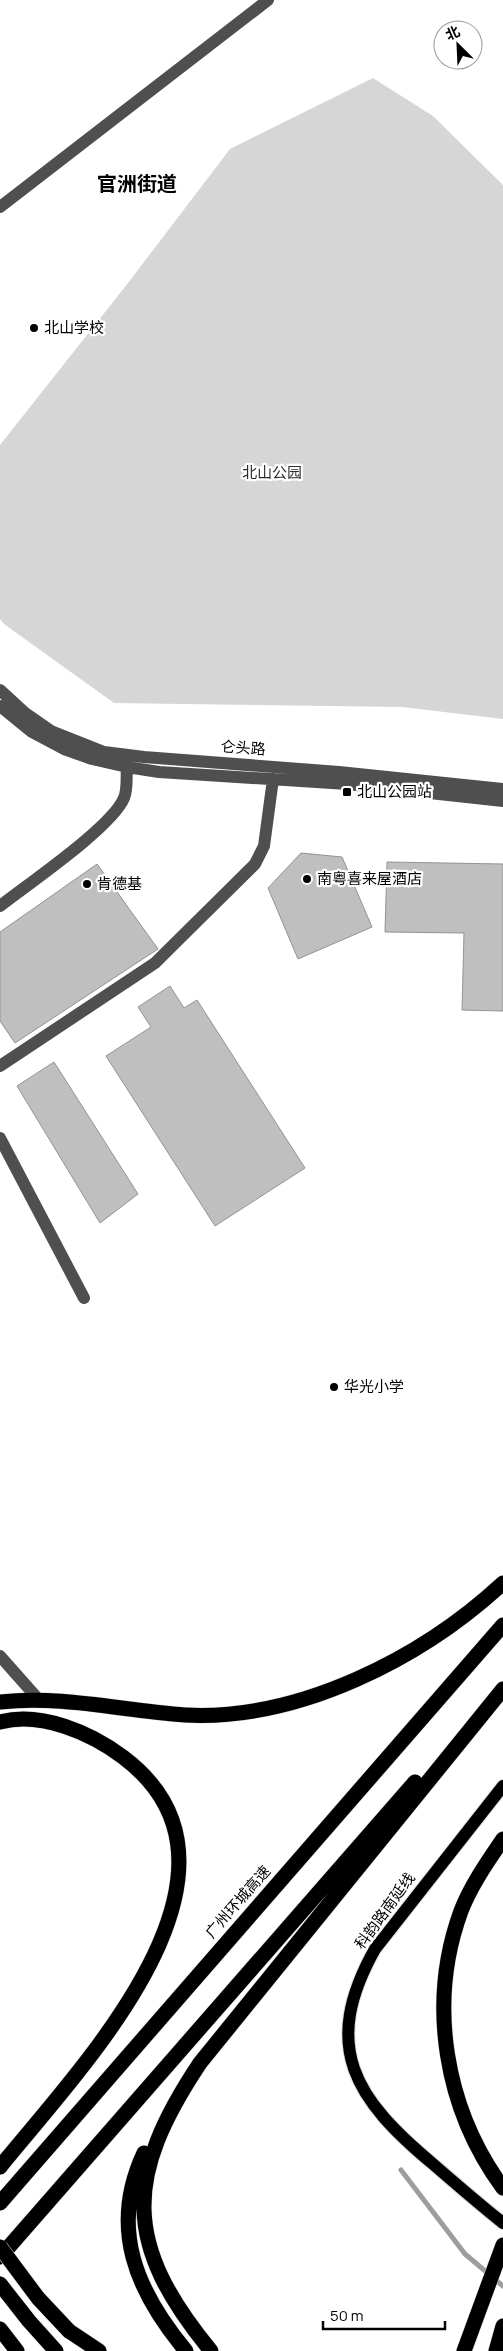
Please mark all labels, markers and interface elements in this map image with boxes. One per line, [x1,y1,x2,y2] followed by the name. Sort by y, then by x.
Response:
[433,20,483,70] north arrow
[442,21,463,44] text: 北
[97,170,177,197] district label: 官洲街道
[44,317,104,338] place label: 北山学校
[28,322,40,334] marker: 北山学校
[242,462,302,483] park label: 北山公园
[220,735,266,760] street label: 仑头路
[357,781,432,802] place label: 北山公园站
[341,786,353,798] marker: 北山公园站
[317,868,422,889] place label: 南粤喜来屋酒店
[97,873,142,894] place label: 肯德基
[301,873,313,885] marker: 南粤喜来屋酒店
[81,878,93,890] marker: 肯德基
[344,1376,404,1397] place label: 华光小学
[328,1381,340,1393] marker: 华光小学
[200,1861,275,1943] street label: 广州环城高速
[350,1868,420,1953] street label: 科韵路南延线
[323,2298,446,2330] scale bar
[330,2305,364,2326] text: 50 m

